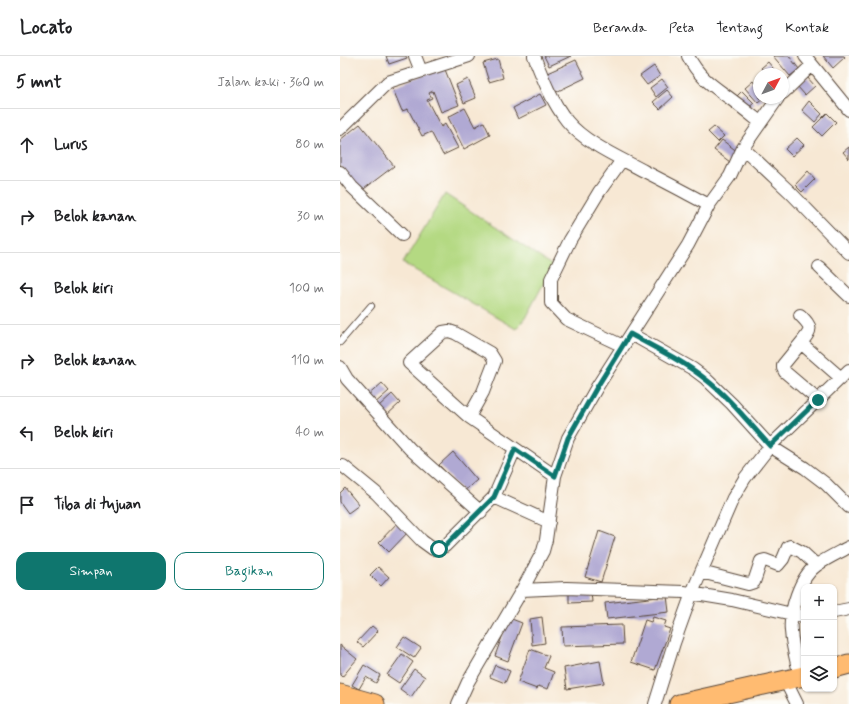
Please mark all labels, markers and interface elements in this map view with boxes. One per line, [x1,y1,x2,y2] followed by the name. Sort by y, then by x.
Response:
[20,15,72,40] text: Locato
[593,19,647,37] text: Beranda
[669,19,694,37] text: Peta
[716,19,763,37] text: Tentang
[785,19,829,37] text: Kontak
[753,68,789,104] north arrow
[16,71,62,93] text: 5 mnt
[217,74,324,91] text: Jalan kaki · 360 m
[16,134,38,156] icon: ahead
[54,135,87,155] text: Lurus
[295,136,324,153] text: 80 m
[16,206,38,228] icon: right
[54,207,137,227] text: Belok kanan
[297,208,324,225] text: 30 m
[16,278,38,300] icon: left
[54,279,113,299] text: Belok kiri
[289,280,324,297] text: 100 m
[16,350,38,372] icon: right
[54,351,137,371] text: Belok kanan
[291,352,324,369] text: 110 m
[809,391,827,409] route end
[16,422,38,444] icon: left
[54,423,113,443] text: Belok kiri
[295,424,324,441] text: 40 m
[16,494,38,516] icon: arrive
[54,495,141,515] text: Tiba di tujuan
[430,540,448,558] route start
[16,552,166,590] button: Simpan
[174,552,324,590] button: Bagikan
[801,584,837,692] map controls
[801,584,837,620] button: +
[801,620,837,656] button: −
[801,656,837,692] button: layers

